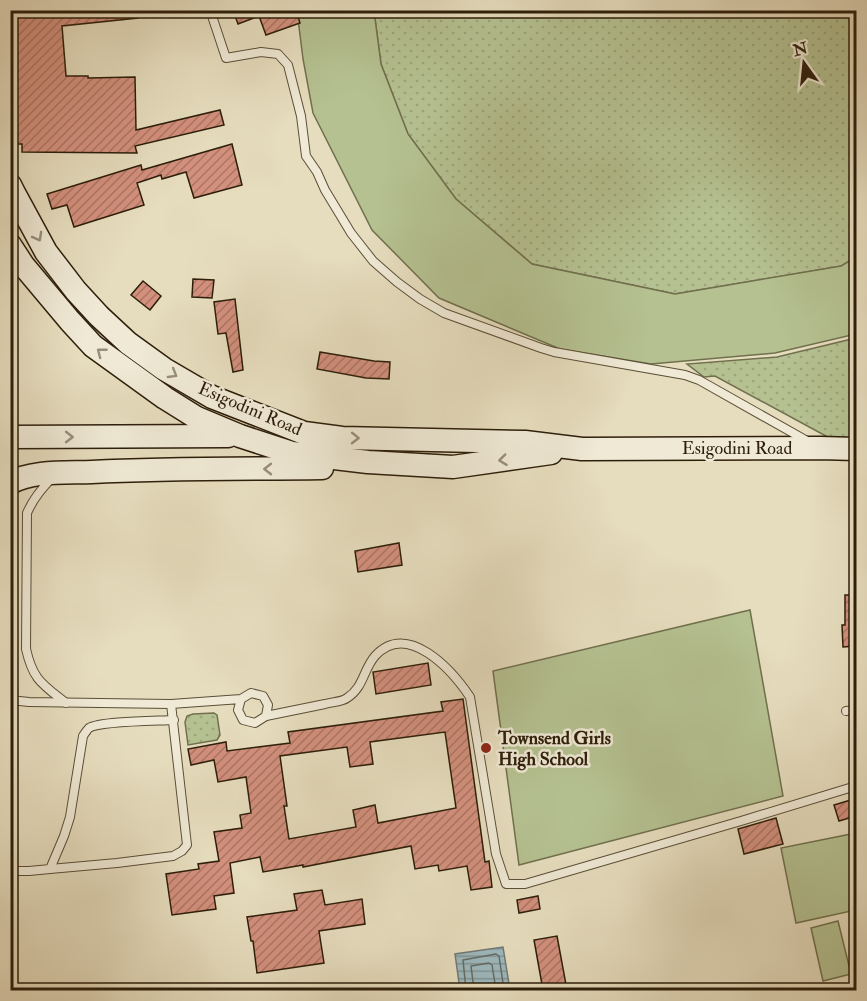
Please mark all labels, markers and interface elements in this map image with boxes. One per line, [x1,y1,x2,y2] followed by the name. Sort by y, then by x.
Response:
[774,33,834,93] north arrow
[790,38,811,61] text: N
[31,231,42,241] one-way arrow
[97,348,108,359] one-way arrow
[167,367,177,379] one-way arrow
[195,377,306,441] street label: Esigodini Road
[64,431,73,443] one-way arrow
[350,432,359,444] one-way arrow
[682,437,792,460] street label: Esigodini Road
[498,453,508,466] one-way arrow
[264,463,273,475] one-way arrow
[497,727,611,771] place label: Townsend Girls High School
[479,741,493,755] marker: Townsend Girls High School

